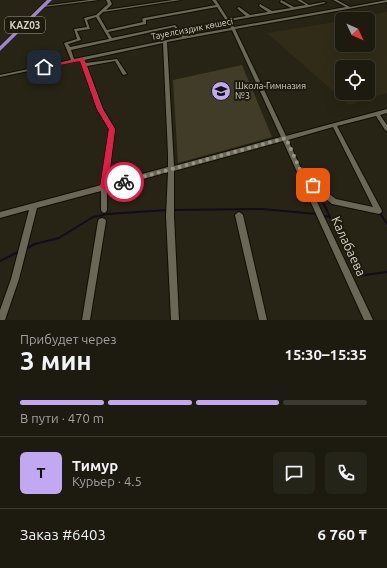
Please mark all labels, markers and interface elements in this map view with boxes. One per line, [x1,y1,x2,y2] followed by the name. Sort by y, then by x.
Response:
[335,12,375,52] north arrow
[335,12,375,100] map controls
[150,16,234,42] street label: Тауелсиздик көшесі
[5,17,45,33] road number: KАZ03
[27,50,61,84] pin
[33,56,55,78] icon: home
[335,60,375,100] button: locate
[210,80,232,102] school or university icon: Школа-Гимназия №3
[235,81,306,101] place label: Школа-Гимназия №3
[104,162,144,202] courier
[296,168,330,202] pin
[113,171,135,193] icon: bike
[302,174,324,196] icon: bag
[329,214,369,278] street label: Калабаева
[20,332,117,346] text: Прибудет через
[20,346,92,375] text: 3 мин
[284,346,367,363] text: 15:30–15:35
[20,411,104,425] text: В пути · 470 m
[273,452,315,494] button: chat
[325,452,367,494] button: phone
[72,457,118,474] text: Тимур
[36,464,46,481] text: Т
[72,474,142,488] text: Курьер · 4.5
[20,526,106,543] text: Заказ #6403
[318,526,367,543] text: 6 760 ₸

